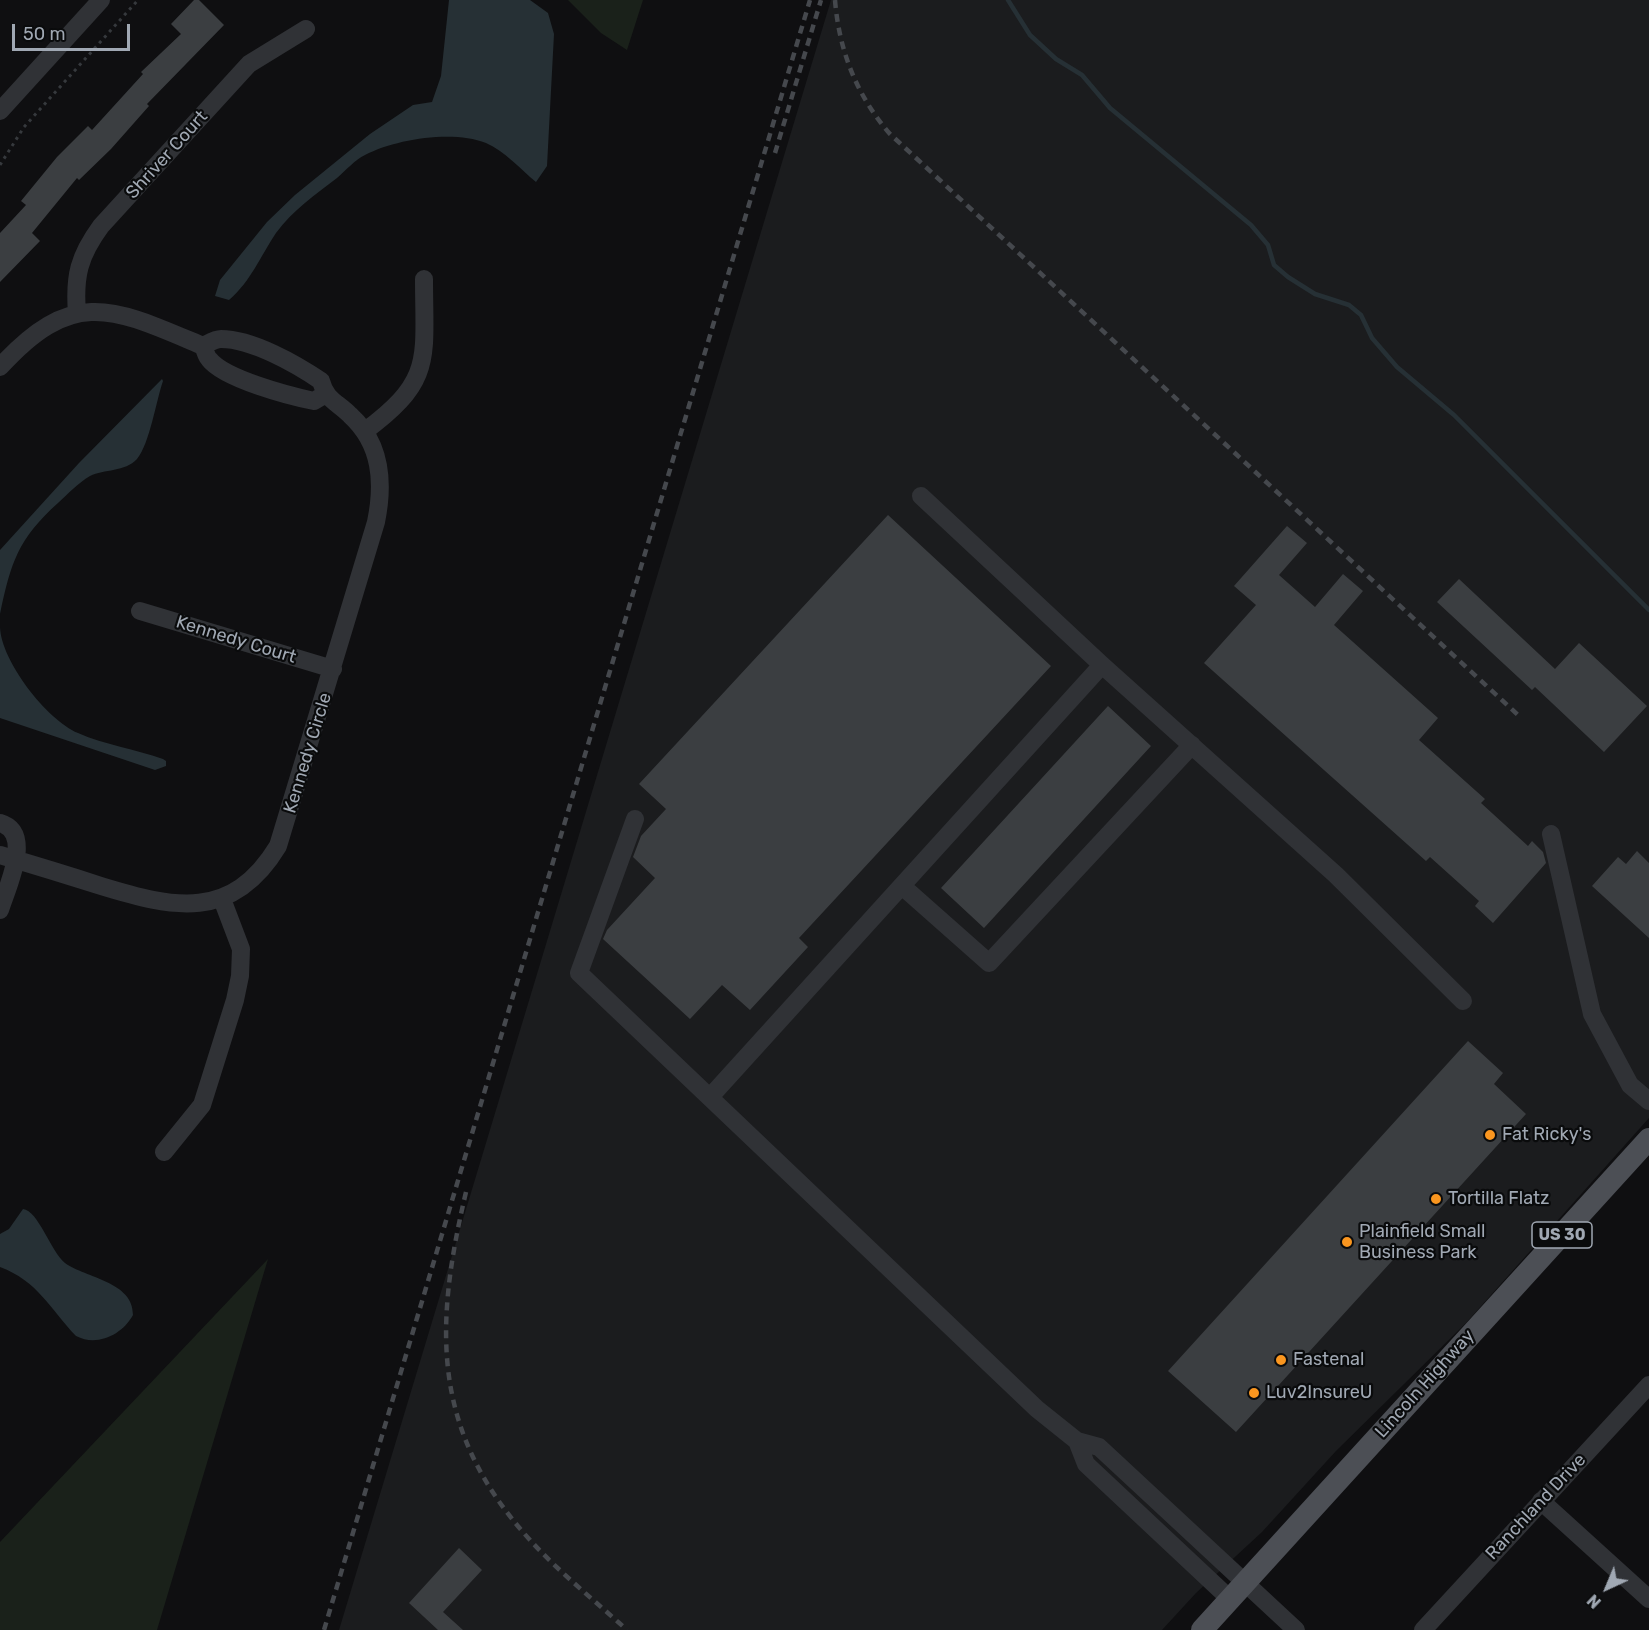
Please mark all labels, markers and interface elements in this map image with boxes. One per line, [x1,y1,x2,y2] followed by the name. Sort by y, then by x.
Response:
[15,12,134,50] scale bar
[23,23,66,45] text: 50 m
[122,106,212,204] street label: Shriver Court
[173,611,299,669] street label: Kennedy Court
[279,690,337,816] street label: Kennedy Circle
[1502,1124,1591,1146] place label: Fat Ricky's
[1483,1128,1497,1142] marker: Fat Ricky's
[1448,1188,1549,1210] place label: Tortilla Flatz
[1429,1192,1443,1206] marker: Tortilla Flatz
[1359,1221,1485,1264] place label: Plainfield Small Business Park
[1532,1222,1592,1248] road number: US 30
[1340,1235,1354,1249] marker: Plainfield Small Business Park
[1371,1326,1479,1442] street label: Lincoln Highway
[1293,1349,1364,1371] place label: Fastenal
[1274,1353,1288,1367] marker: Fastenal
[1266,1382,1372,1404] place label: Luv2InsureU
[1247,1386,1261,1400] marker: Luv2InsureU
[1481,1449,1591,1565] street label: Ranchland Drive
[1577,1558,1637,1618] north arrow
[1583,1590,1605,1612] text: N

